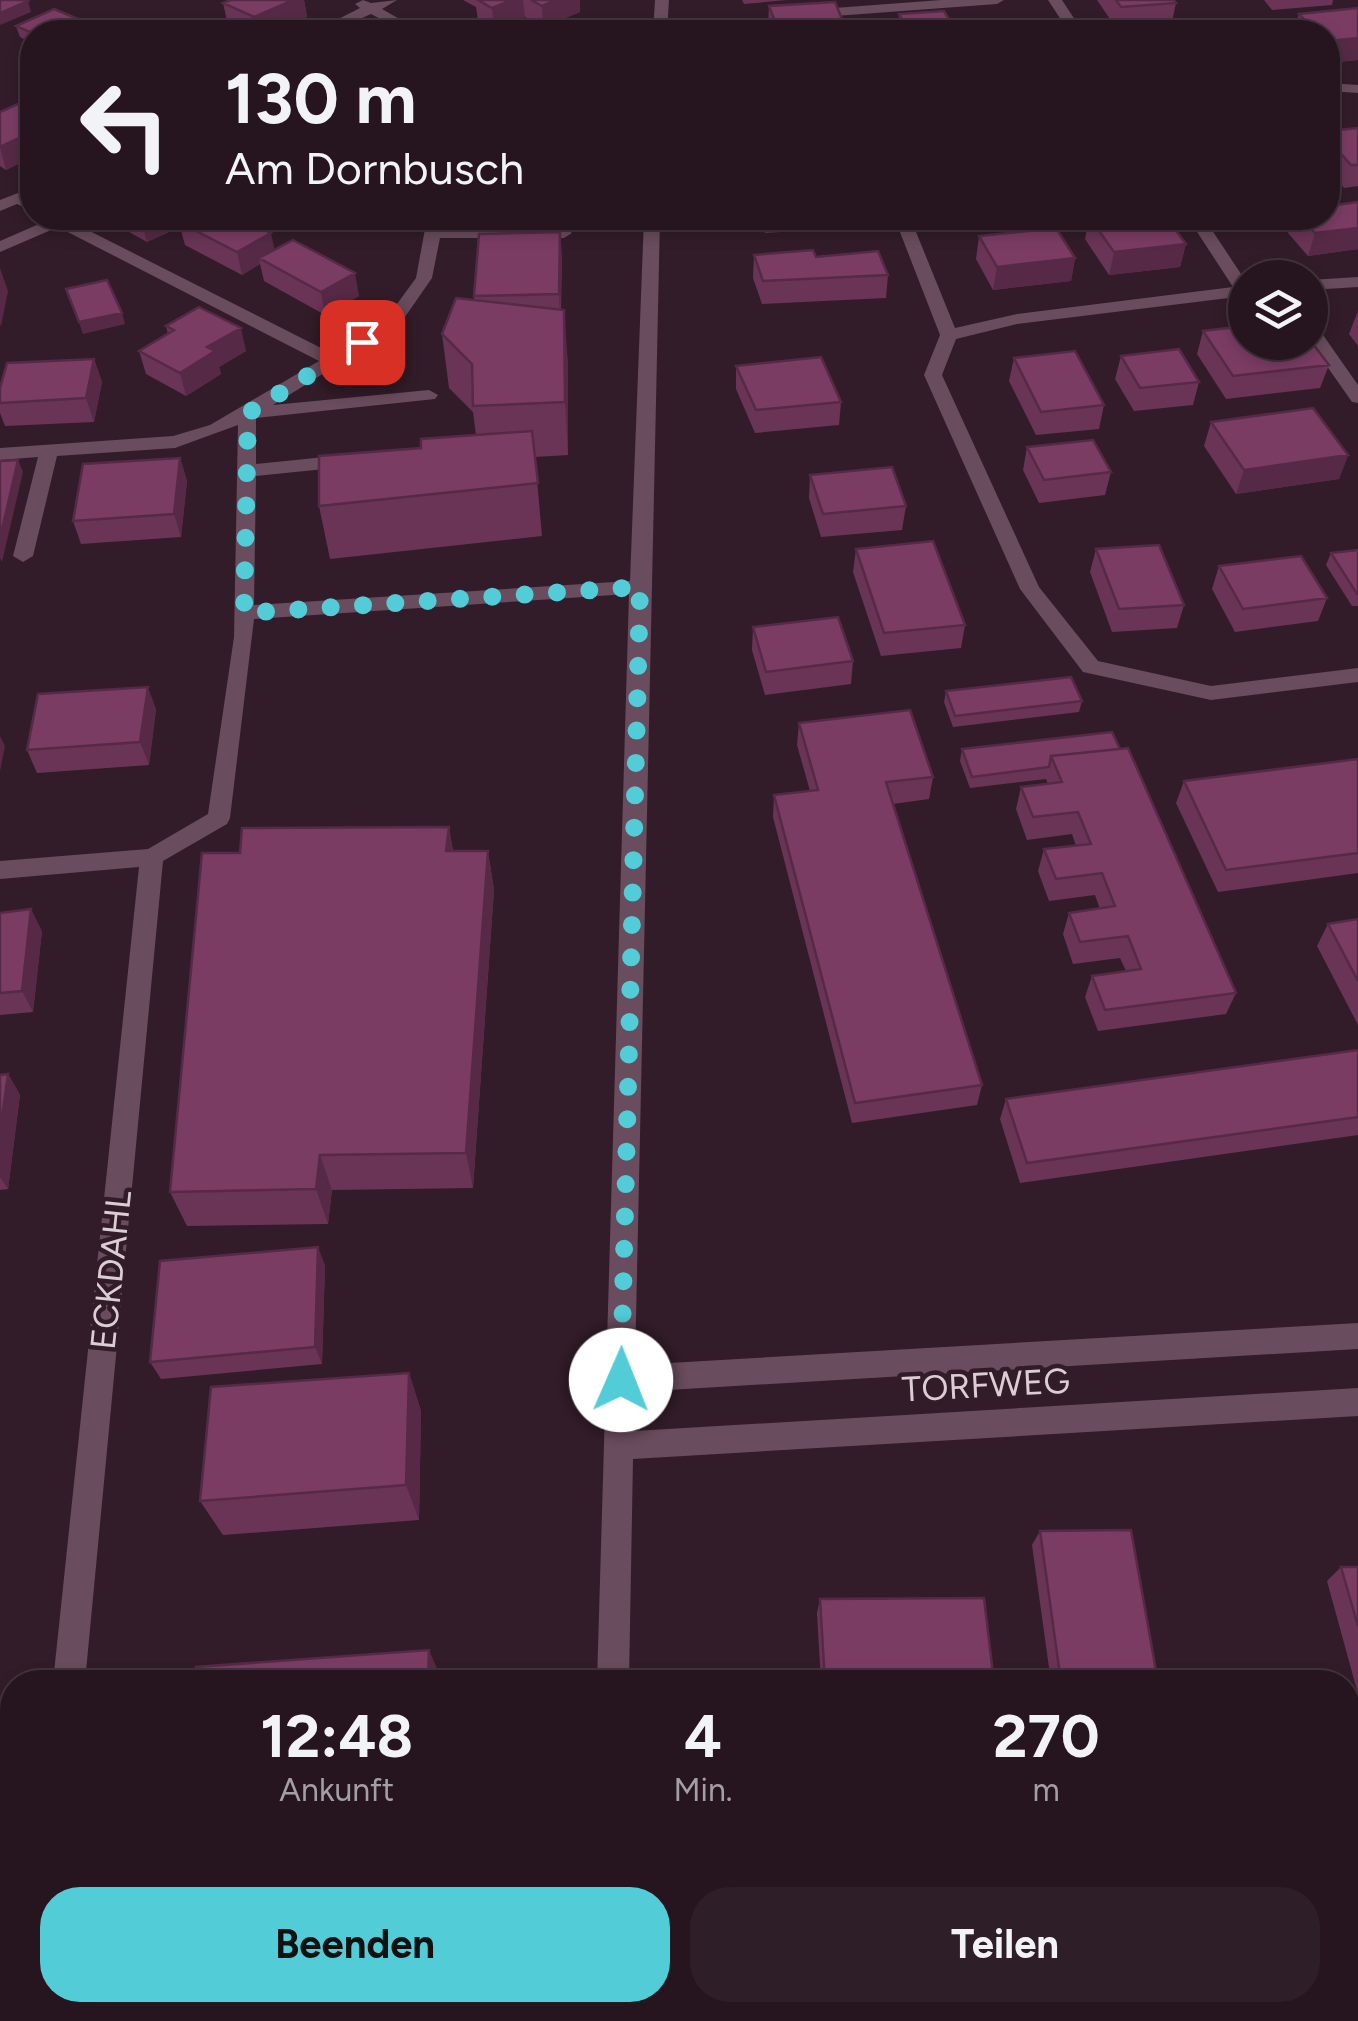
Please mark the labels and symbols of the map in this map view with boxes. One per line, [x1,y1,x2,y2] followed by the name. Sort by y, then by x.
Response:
[320,300,405,385] pin
[82,1188,140,1352] street label: ECKDAHL
[569,1328,673,1432] position arrow
[901,1360,1071,1410] street label: TORFWEG

